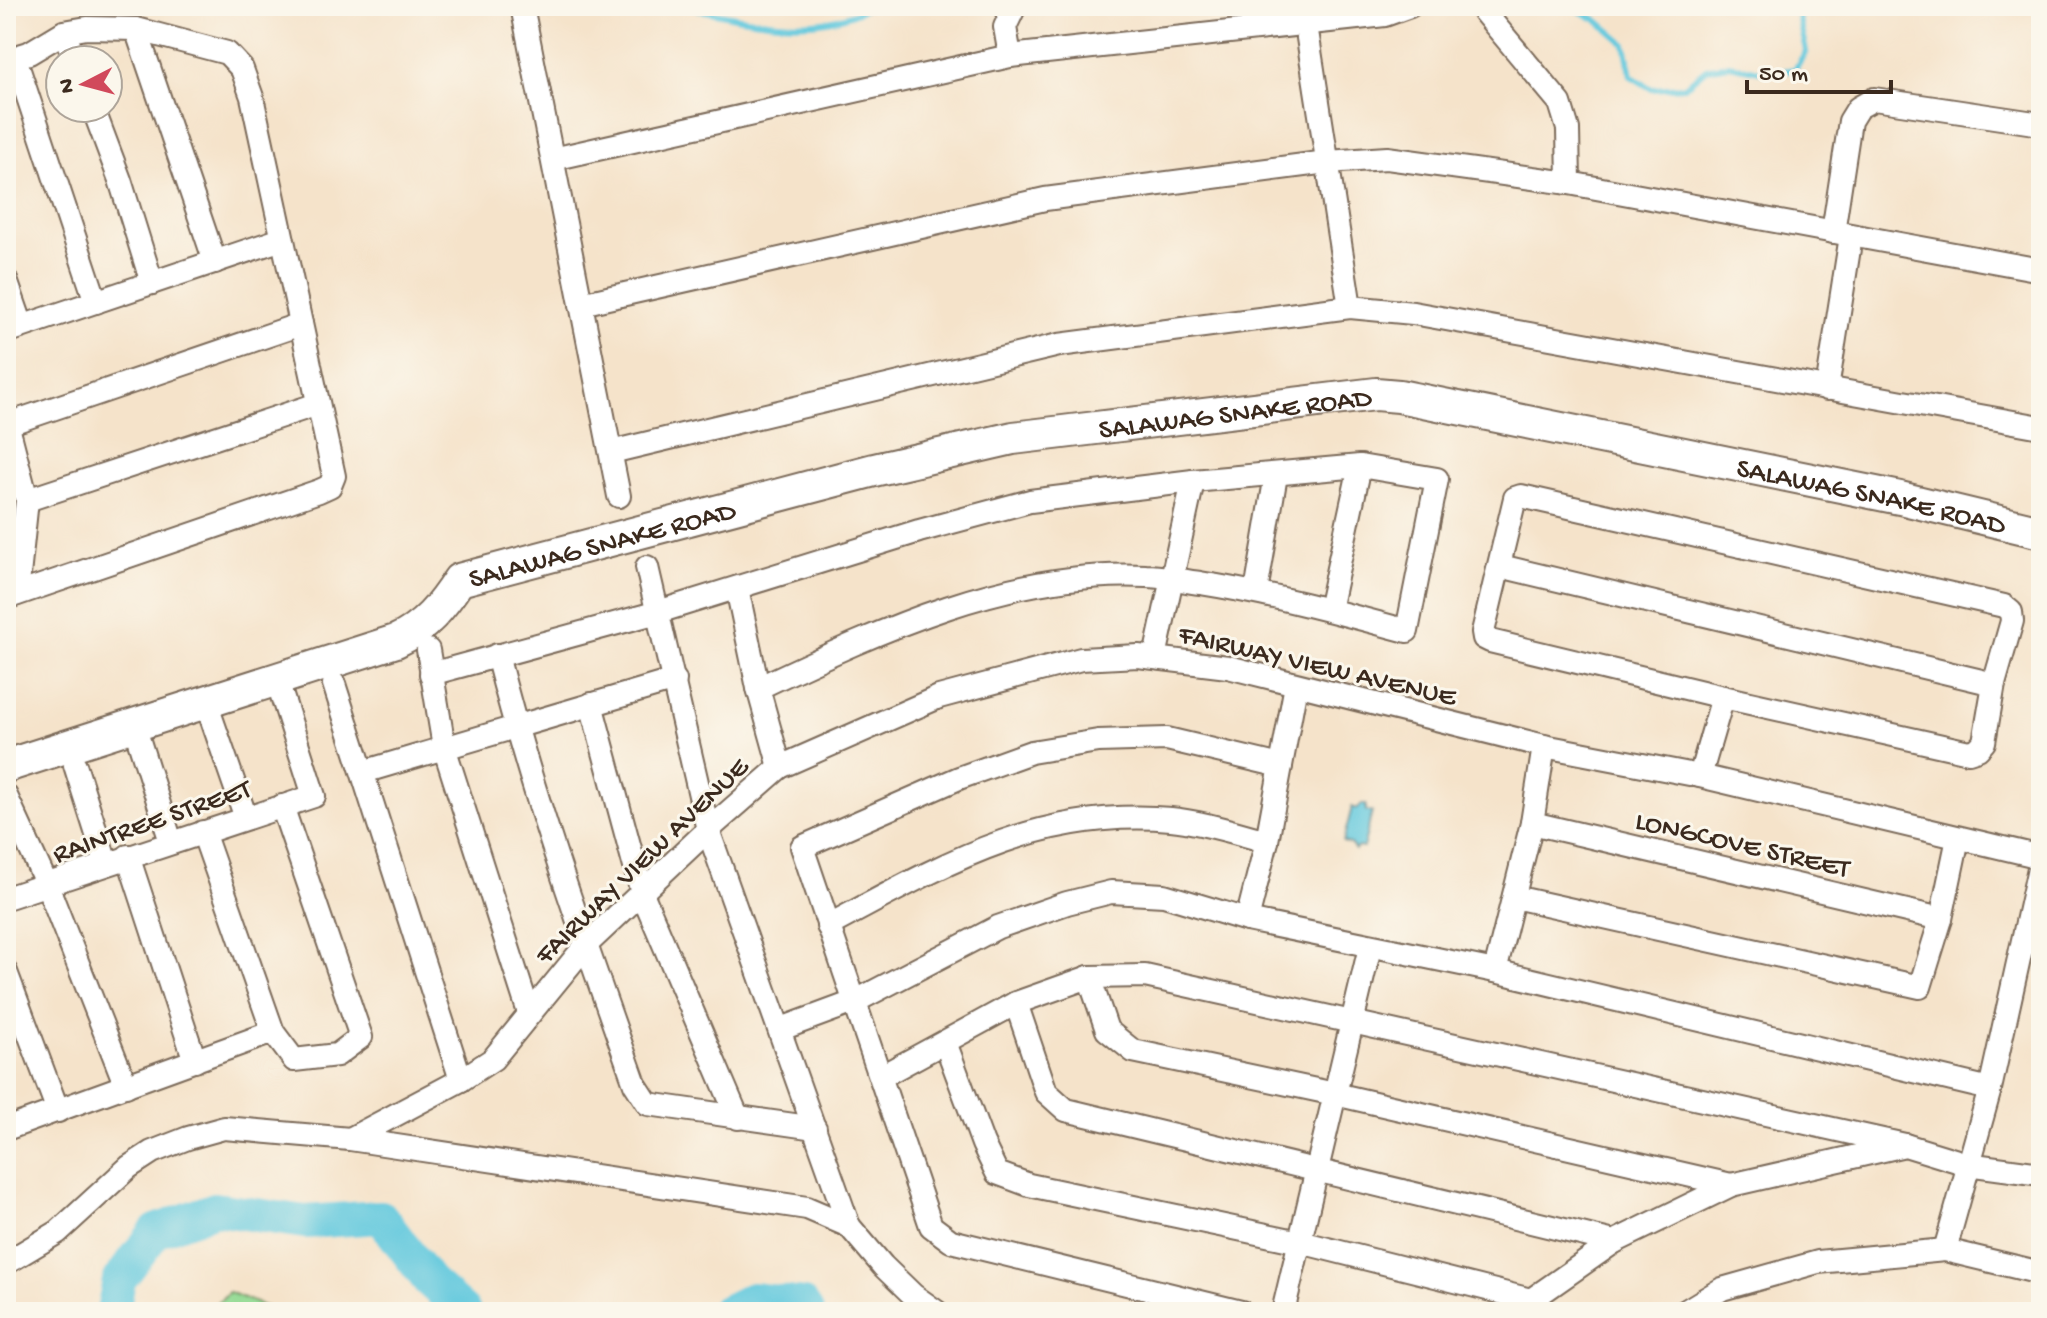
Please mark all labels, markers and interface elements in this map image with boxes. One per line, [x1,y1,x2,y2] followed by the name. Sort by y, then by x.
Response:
[44,44,124,124] north arrow
[1747,44,1891,94] scale bar
[1759,61,1808,90] text: 50 m
[54,77,82,94] text: N
[1097,383,1374,448] street label: SALAWAG SNAKE ROAD
[1733,453,2009,544] street label: SALAWAG SNAKE ROAD
[466,495,740,598] street label: SALAWAG SNAKE ROAD
[1174,619,1460,716] street label: FAIRWAY VIEW AVENUE
[529,751,758,973] street label: FAIRWAY VIEW AVENUE
[49,774,257,873] street label: RAINTREE STREET
[1632,806,1854,887] street label: LONGCOVE STREET

